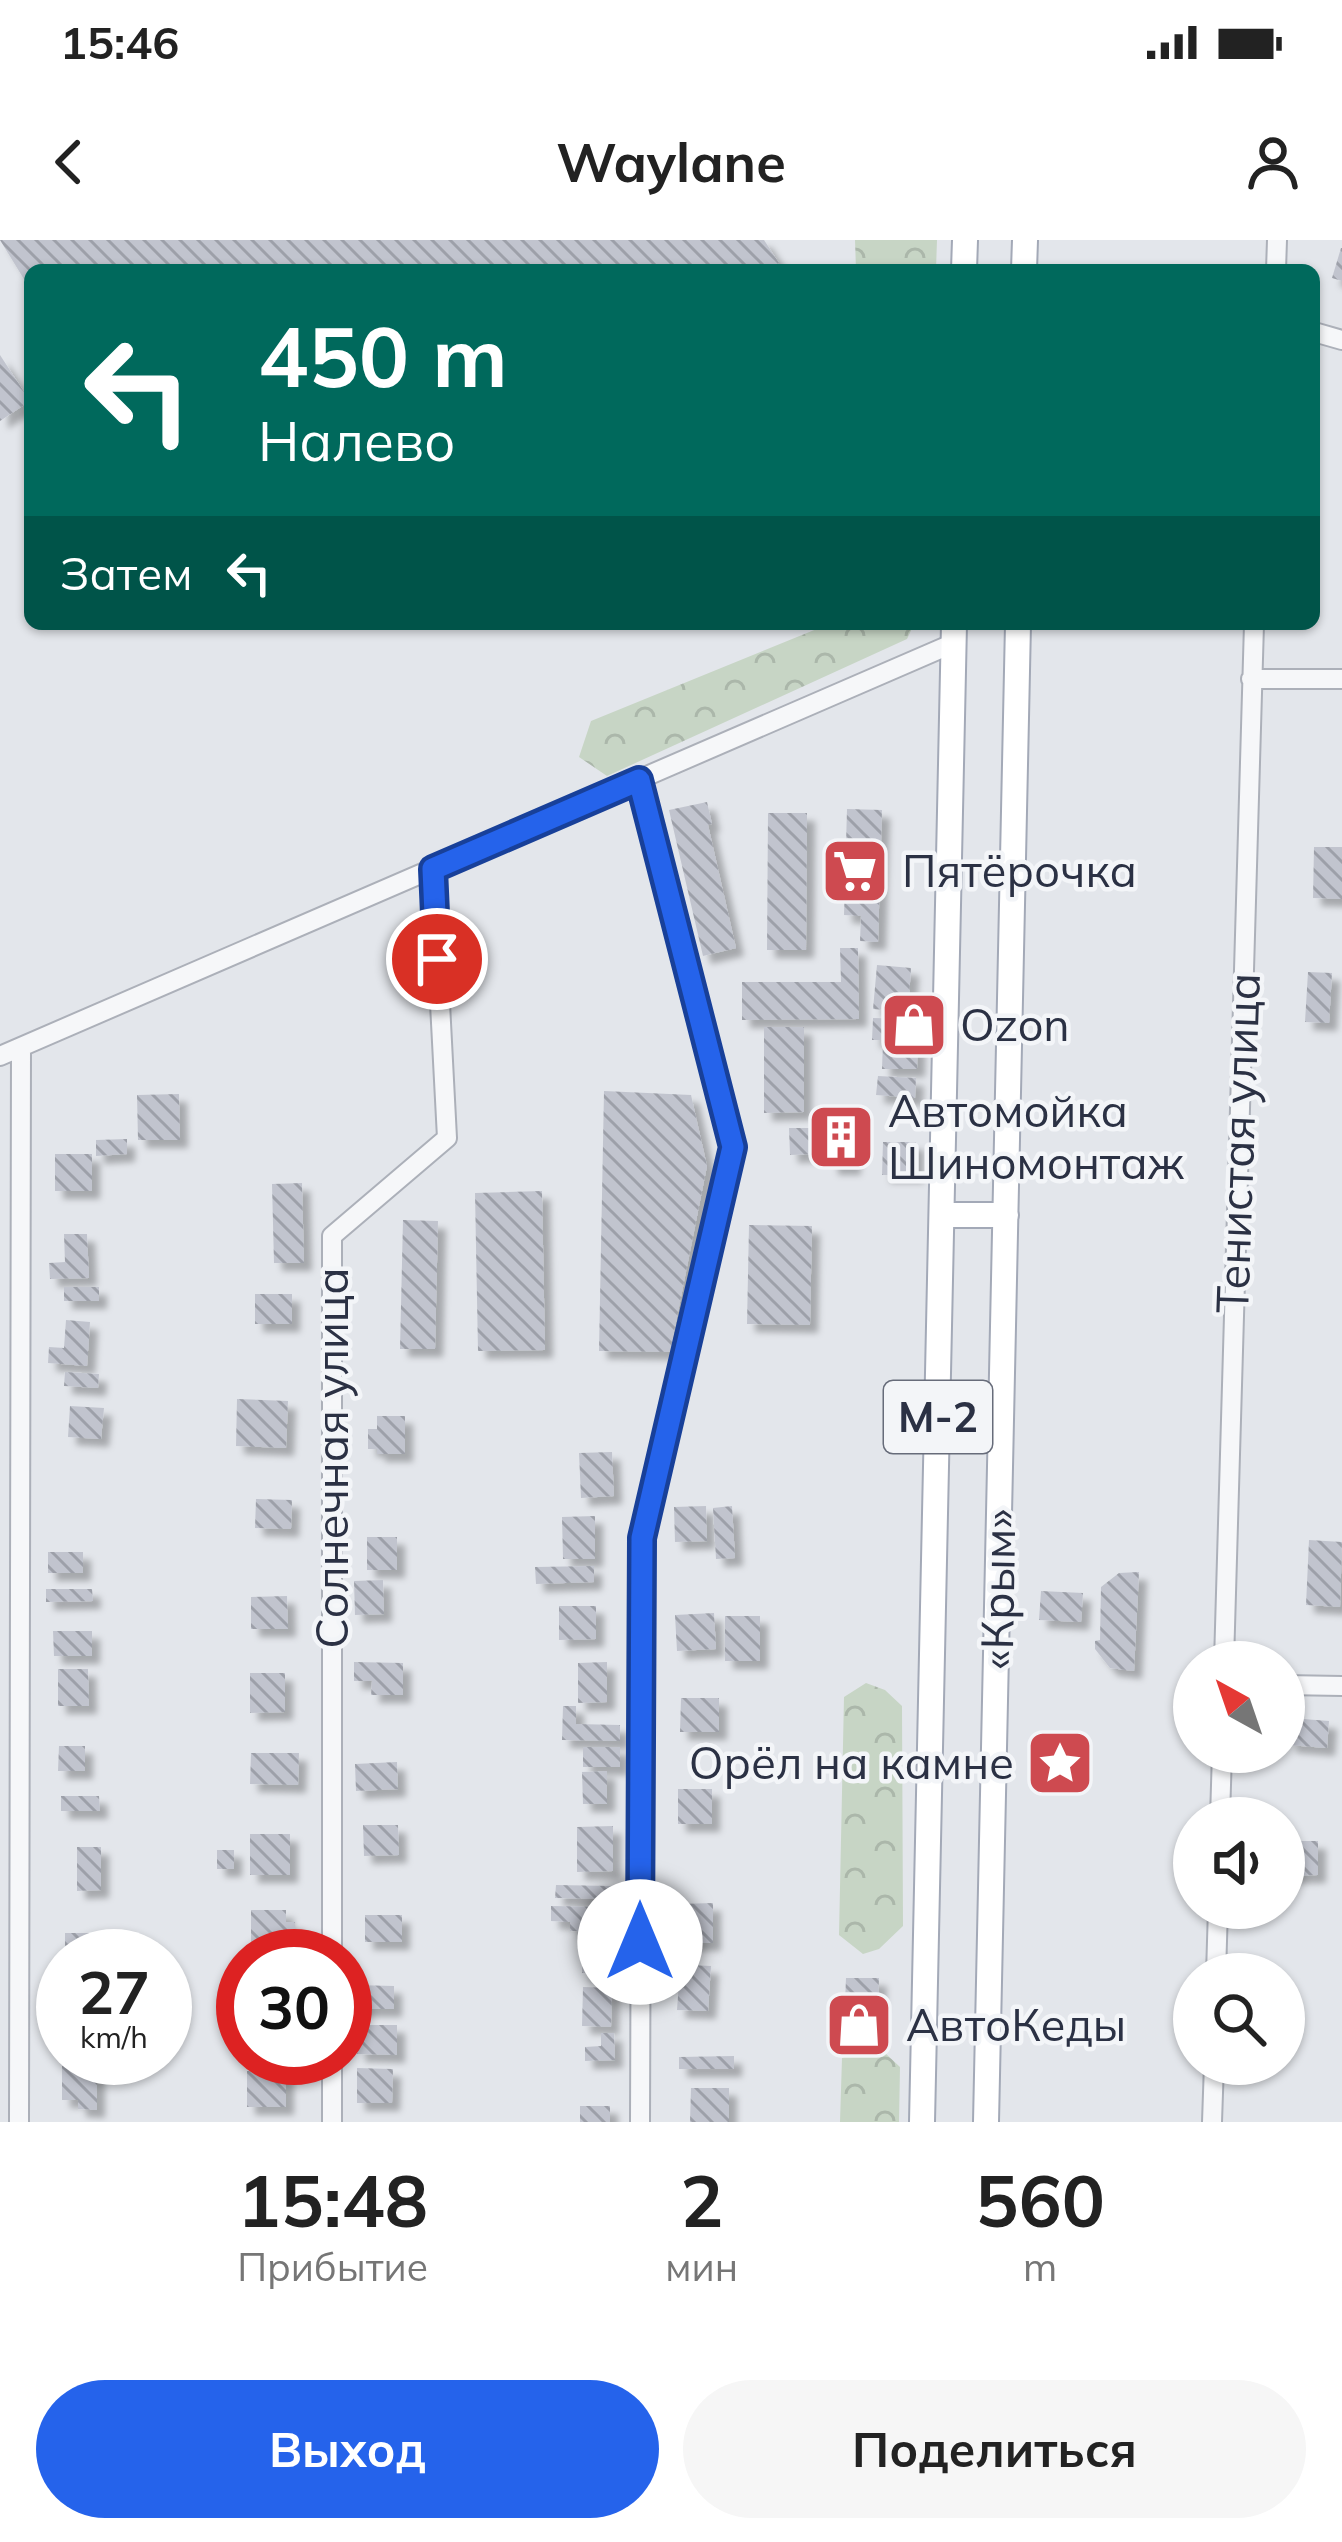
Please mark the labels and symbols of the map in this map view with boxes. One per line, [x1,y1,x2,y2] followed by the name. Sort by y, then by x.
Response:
[820,836,890,906] supermarket icon: Пятёрочка
[902,842,1137,898] place label: Пятёрочка
[386,908,488,1010] pin
[1203,972,1271,1314] street label: Тенистая улица
[879,990,949,1060] shop icon: Ozon
[960,996,1070,1052] place label: Ozon
[888,1082,1185,1190] place label: Автомойка Шиномонтаж
[806,1102,876,1172] building icon: Автомойка Шиномонтаж
[303,1267,359,1649] street label: Солнечная улица
[884,1381,992,1453] road number: М-2
[968,1508,1026,1670] street label: «Крым»
[1173,1641,1305,1773] north arrow
[1025,1728,1095,1798] place icon: Орёл на камне
[689,1734,1014,1790] place label: Орёл на камне
[577,1879,703,2005] position arrow
[216,1929,372,2085] speed limit sign: 30
[824,1990,894,2060] shop icon: АвтоКеды
[906,1996,1126,2052] place label: АвтоКеды

